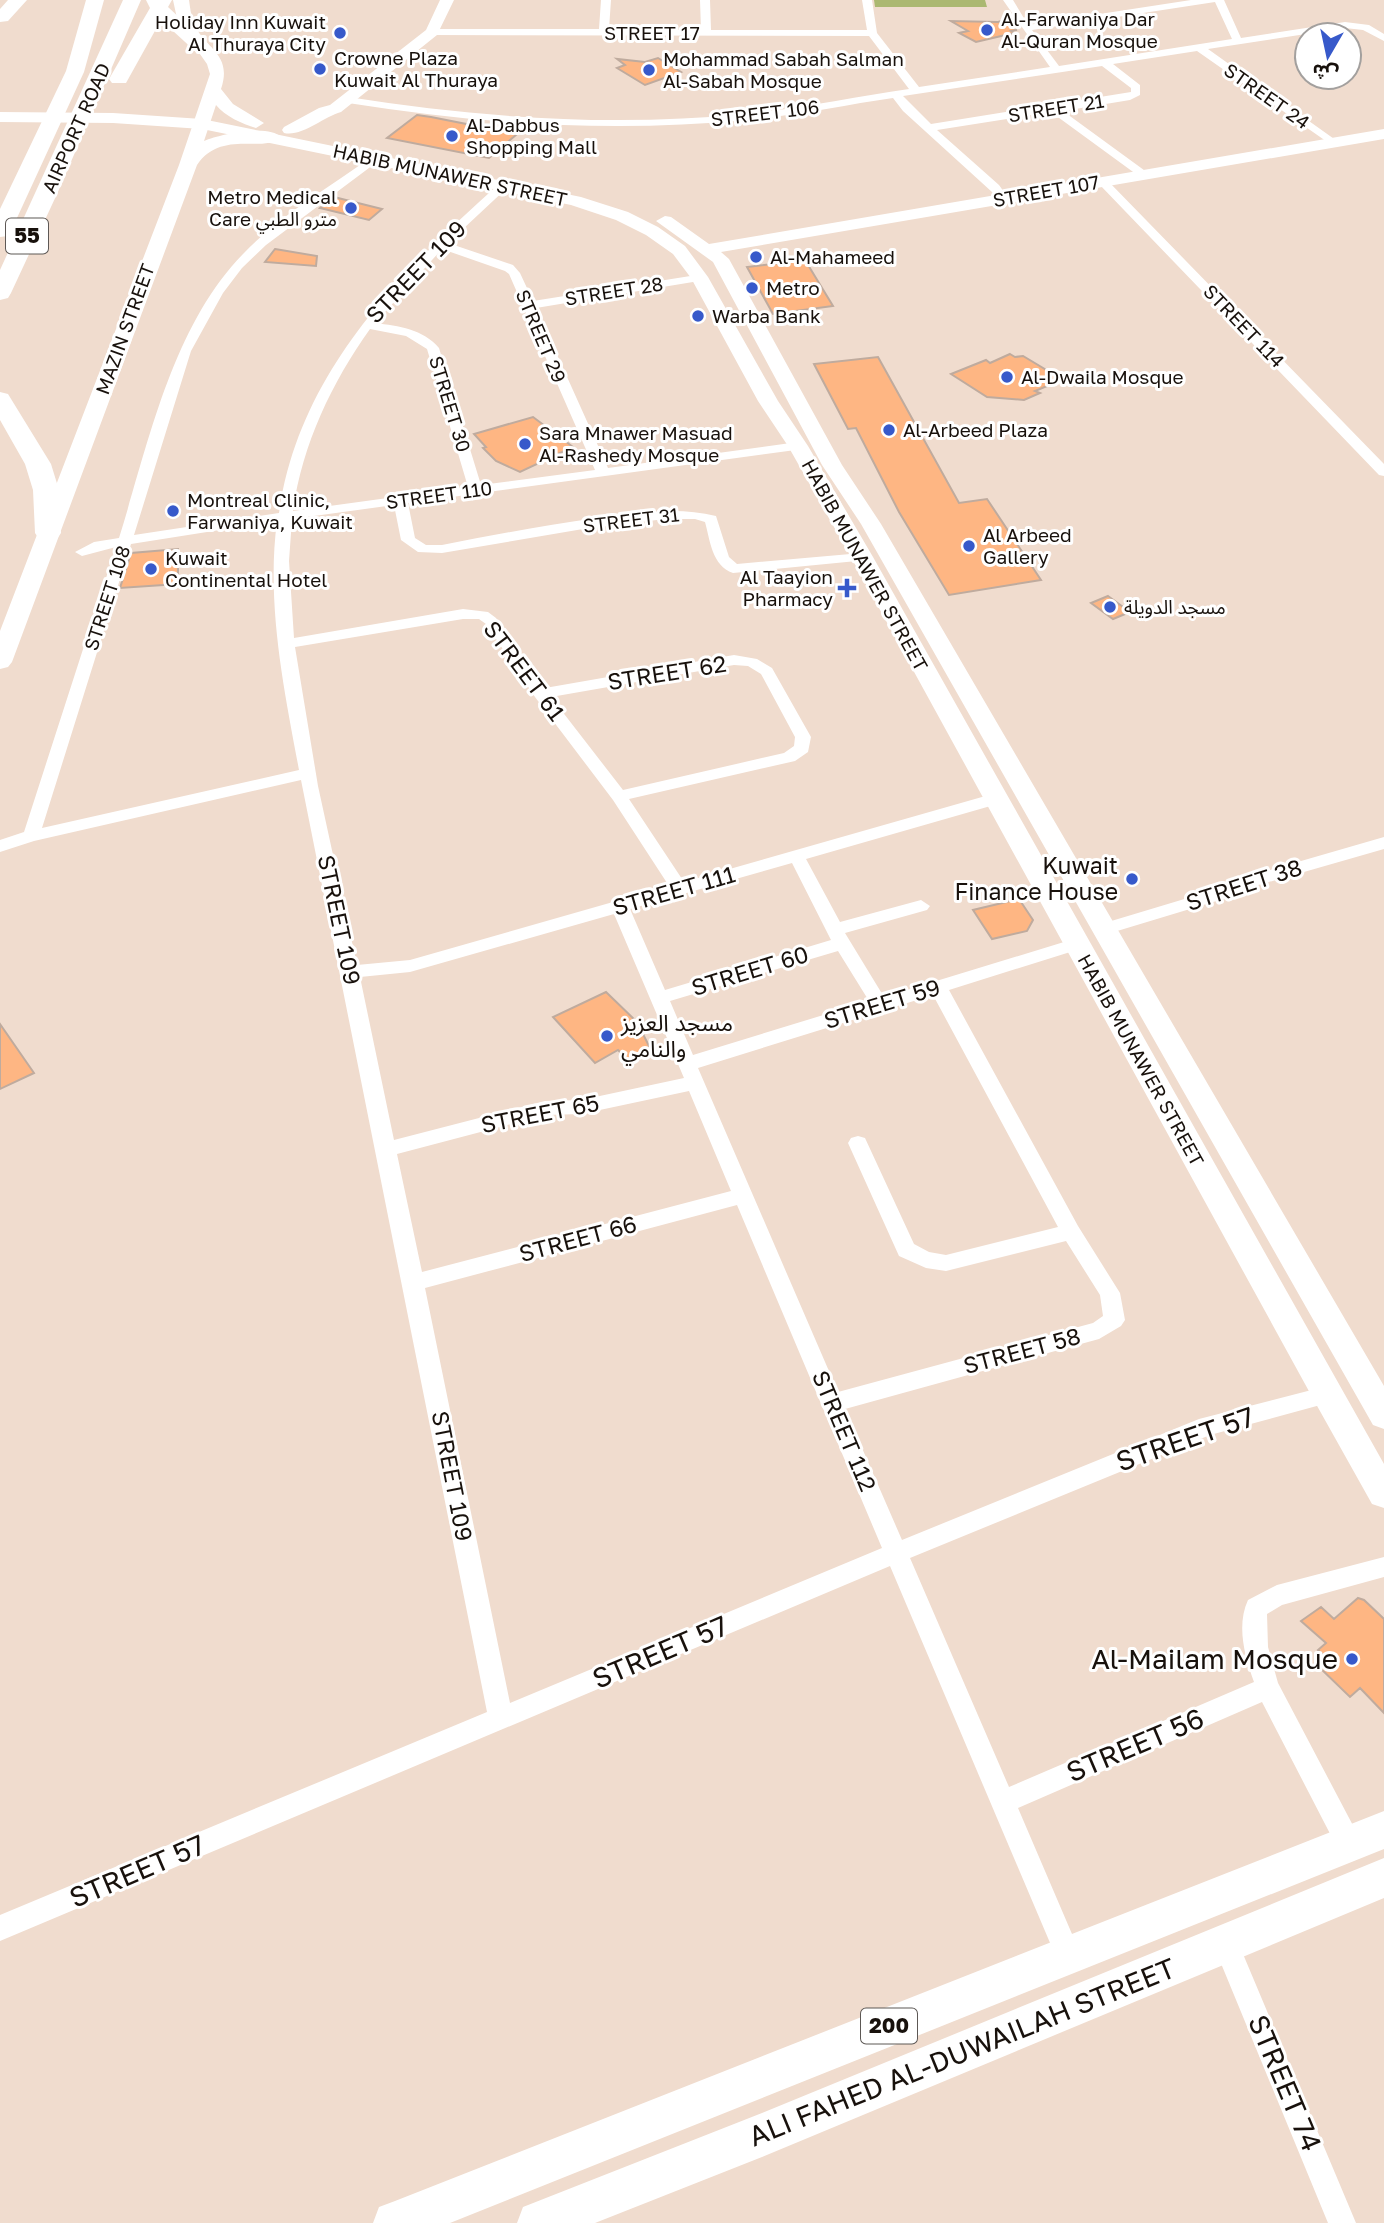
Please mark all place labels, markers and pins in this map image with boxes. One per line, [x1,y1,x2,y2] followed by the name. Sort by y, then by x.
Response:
[1001,7,1158,52] place label: Al-Farwaniya Dar Al-Quran Mosque
[155,10,326,55] place label: Holiday Inn Kuwait Al Thuraya City
[979,22,995,38] marker: Al-Farwaniya Dar Al-Quran Mosque
[332,25,348,41] marker: Holiday Inn Kuwait Al Thuraya City
[334,46,498,91] place label: Crowne Plaza Kuwait Al Thuraya
[663,47,904,92] place label: Mohammad Sabah Salman Al-Sabah Mosque
[312,61,328,77] marker: Crowne Plaza Kuwait Al Thuraya
[641,62,657,78] marker: Mohammad Sabah Salman Al-Sabah Mosque
[466,113,597,158] place label: Al-Dabbus Shopping Mall
[444,128,460,144] marker: Al-Dabbus Shopping Mall
[207,185,337,234] place label: Metro Medical Care مترو الطبي
[343,200,359,216] marker: Metro Medical Care مترو الطبي
[770,245,895,268] place label: Al-Mahameed
[748,249,764,265] marker: Al-Mahameed
[766,276,820,299] place label: Metro
[744,280,760,296] marker: Metro
[712,304,821,327] place label: Warba Bank
[690,308,706,324] marker: Warba Bank
[1021,365,1184,388] place label: Al-Dwaila Mosque
[999,369,1015,385] marker: Al-Dwaila Mosque
[903,418,1048,441] place label: Al-Arbeed Plaza
[539,421,733,466] place label: Sara Mnawer Masuad Al-Rashedy Mosque
[881,422,897,438] marker: Al-Arbeed Plaza
[517,436,533,452] marker: Sara Mnawer Masuad Al-Rashedy Mosque
[187,488,353,533] place label: Montreal Clinic, Farwaniya, Kuwait
[165,503,181,519] marker: Montreal Clinic, Farwaniya, Kuwait
[983,523,1072,568] place label: Al Arbeed Gallery
[961,538,977,554] marker: Al Arbeed Gallery
[165,546,327,591] place label: Kuwait Continental Hotel
[143,561,159,577] marker: Kuwait Continental Hotel
[740,565,833,610] place label: Al Taayion Pharmacy
[839,580,855,596] marker: Al Taayion Pharmacy
[1124,595,1226,619] place label: مسجد الدويلة
[1102,599,1118,615] marker: مسجد الدويلة
[955,851,1118,905] place label: Kuwait Finance House
[1124,871,1140,887] marker: Kuwait Finance House
[620,1008,733,1066] place label: مسجد العزيز والنامي
[599,1028,615,1044] marker: مسجد العزيز والنامي
[1091,1642,1338,1675] place label: Al-Mailam Mosque
[1344,1651,1360,1667] marker: Al-Mailam Mosque

